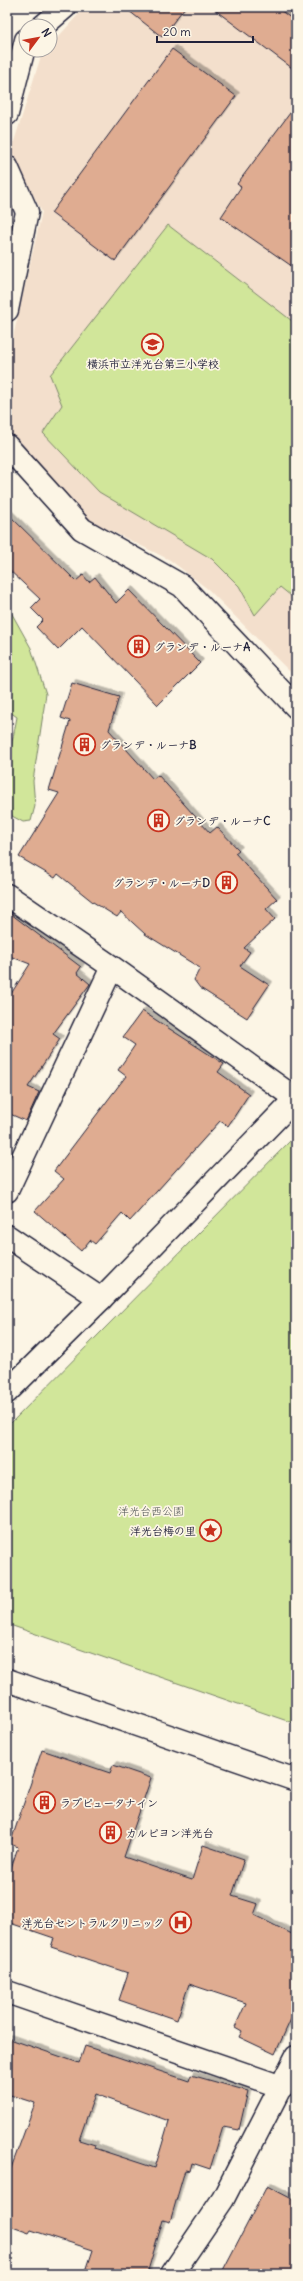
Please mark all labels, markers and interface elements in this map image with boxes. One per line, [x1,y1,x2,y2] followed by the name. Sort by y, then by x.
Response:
[18,18,58,58] north arrow
[157,18,253,44] scale bar
[163,24,191,39] text: 20 m
[39,26,54,40] text: N
[140,331,166,357] school or university icon: 横浜市立洋光台第三小学校
[87,357,219,371] place label: 横浜市立洋光台第三小学校
[126,634,152,660] building icon: グランデ・ルーナA
[154,640,250,654] place label: グランデ・ルーナA
[71,732,97,758] building icon: グランデ・ルーナB
[100,738,197,752] place label: グランデ・ルーナB
[145,808,171,834] building icon: グランデ・ルーナC
[174,814,271,828] place label: グランデ・ルーナC
[213,870,239,896] building icon: グランデ・ルーナD
[113,876,210,890] place label: グランデ・ルーナD
[118,1504,184,1518] park label: 洋光台西公園
[198,1518,224,1544] place icon: 洋光台梅の里
[130,1524,196,1538] place label: 洋光台梅の里
[32,1790,58,1816] building icon: ラプピュータナイン
[60,1796,158,1810] place label: ラプピュータナイン
[98,1820,124,1846] building icon: カルピヨン洋光台
[126,1826,214,1840] place label: カルピヨン洋光台
[167,1910,193,1936] hospital icon: 洋光台セントラルクリニック
[21,1916,164,1930] place label: 洋光台セントラルクリニック

